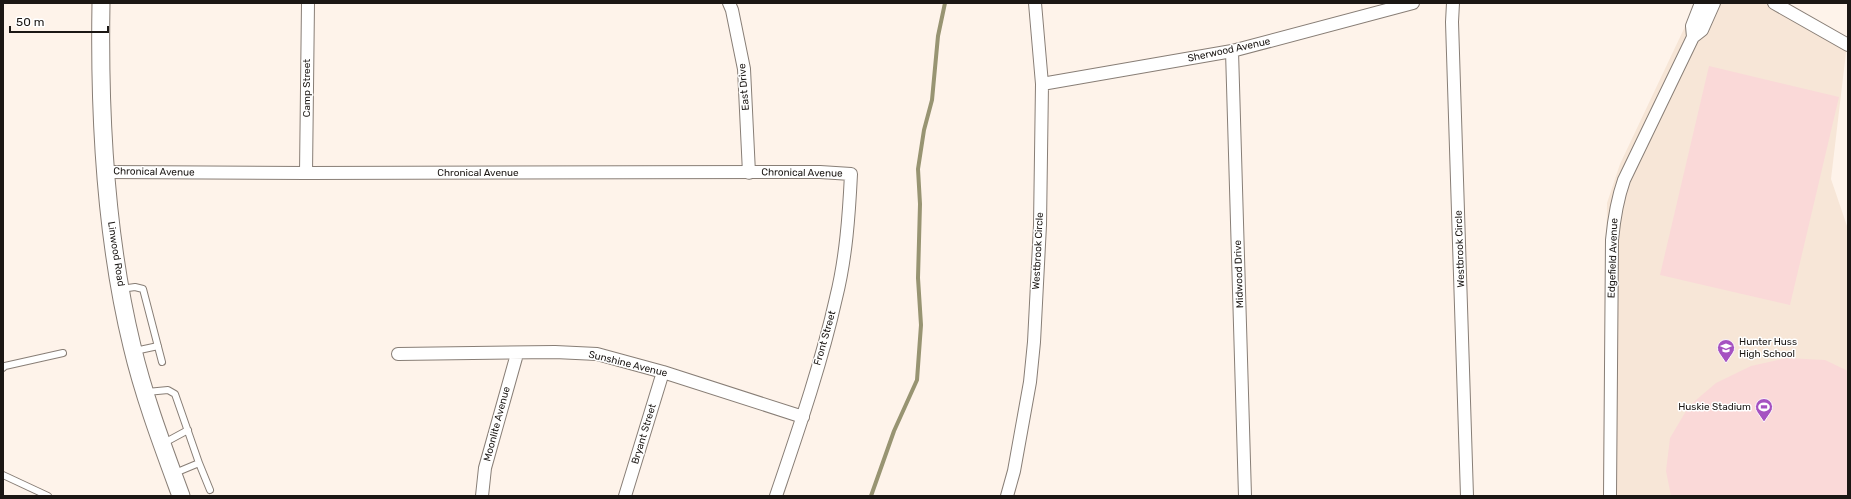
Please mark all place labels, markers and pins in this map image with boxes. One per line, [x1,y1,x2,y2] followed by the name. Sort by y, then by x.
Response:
[1739,336,1797,360] place label: Hunter Huss High School
[1716,338,1736,363] school or university icon: Hunter Huss High School
[1754,397,1774,422] sports icon: Huskie Stadium
[1678,401,1751,413] place label: Huskie Stadium

